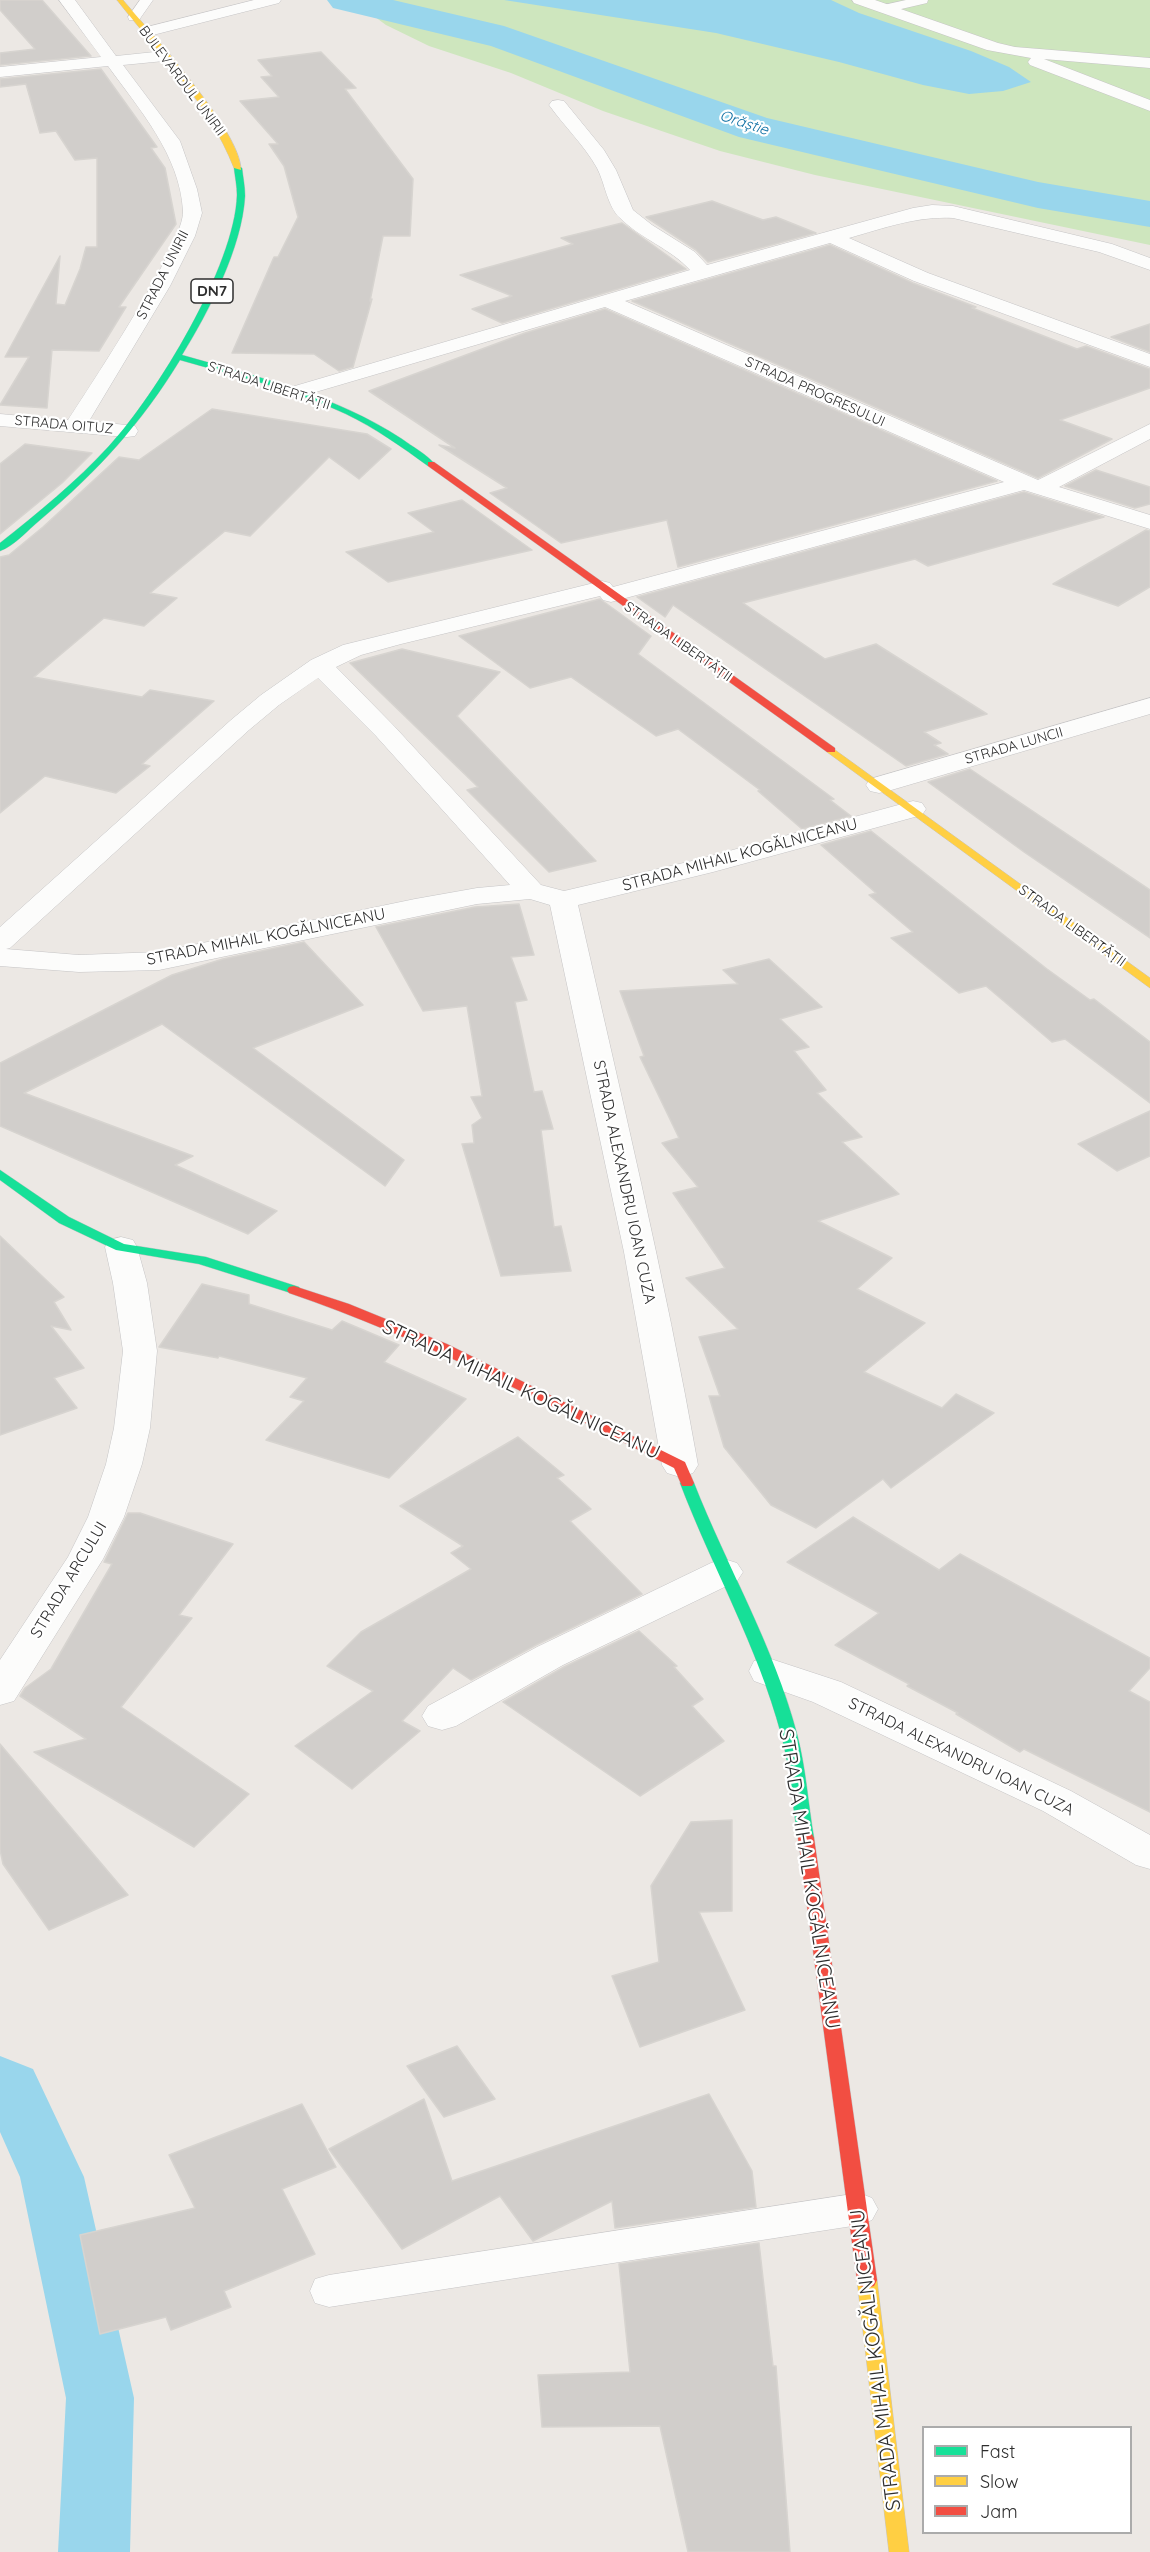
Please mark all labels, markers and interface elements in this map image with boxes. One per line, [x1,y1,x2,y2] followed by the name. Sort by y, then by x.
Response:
[135,23,229,139] street label: BULEVARDUL UNIRII
[717,107,771,139] water label: Orăștie
[133,228,193,322] street label: STRADA UNIRII
[191,279,233,303] road number: DN7
[742,354,888,430] street label: STRADA PROGRESULUI
[206,358,332,414] street label: STRADA LIBERTĂȚII
[14,412,114,438] street label: STRADA OITUZ
[621,598,735,686] street label: STRADA LIBERTĂȚII
[963,724,1065,768] street label: STRADA LUNCII
[620,814,860,896] street label: STRADA MIHAIL KOGĂLNICEANU
[1015,882,1129,970] street label: STRADA LIBERTĂȚII
[145,904,387,970] street label: STRADA MIHAIL KOGĂLNICEANU
[589,1058,659,1306] street label: STRADA ALEXANDRU IOAN CUZA
[378,1315,664,1465] street label: STRADA MIHAIL KOGĂLNICEANU
[27,1518,111,1642] street label: STRADA ARCULUI
[845,1694,1077,1820] street label: STRADA ALEXANDRU IOAN CUZA
[773,1727,845,2031] street label: STRADA MIHAIL KOGĂLNICEANU
[846,2208,906,2512] street label: STRADA MIHAIL KOGĂLNICEANU
[922,2426,1132,2534] legend
[980,2440,1015,2463] text: Fast
[980,2470,1018,2493] text: Slow
[980,2500,1018,2523] text: Jam

